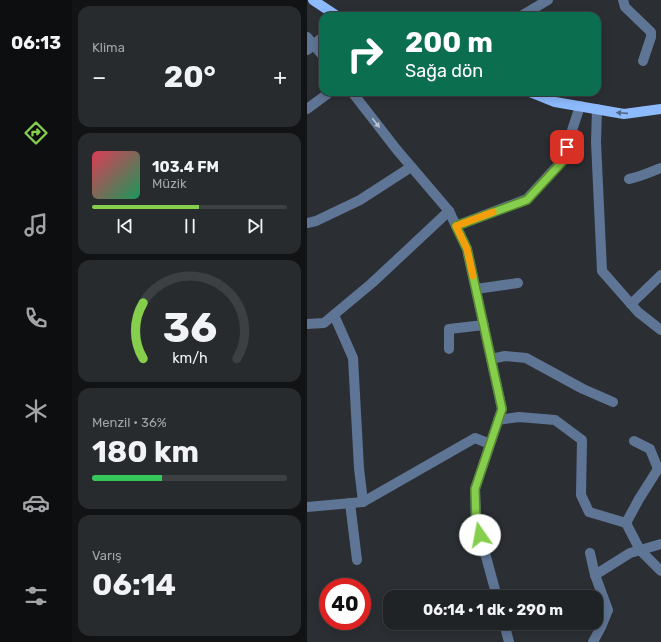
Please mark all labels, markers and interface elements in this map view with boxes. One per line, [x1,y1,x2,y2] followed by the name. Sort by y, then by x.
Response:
[405,26,493,59] text: 200 m
[339,28,391,80] icon: right
[11,32,61,54] text: 06:13
[92,40,125,55] text: Klima
[164,59,216,95] text: 20°
[405,60,483,82] text: Sağa dön
[92,64,106,91] text: −
[273,64,287,91] text: +
[615,110,628,116] one-way arrow
[371,117,380,128] one-way arrow
[22,119,50,147] icon: directions
[550,130,584,164] pin
[556,136,578,158] icon: arrive
[152,158,219,176] text: 103.4 FM
[152,176,187,191] text: Müzik
[22,211,50,239] icon: music
[114,215,136,237] icon: previous
[179,215,201,237] icon: pause
[244,215,266,237] icon: next
[162,303,217,352] text: 36
[22,304,50,332] icon: phone
[172,350,207,367] text: km/h
[22,397,50,425] icon: climate
[92,415,167,430] text: Menzil · 36%
[92,434,199,470] text: 180 km
[22,489,50,517] icon: car
[459,514,501,556] position arrow
[92,548,122,563] text: Varış
[92,567,176,603] text: 06:14
[319,578,371,630] speed limit sign: 40
[22,582,50,610] icon: filters
[423,601,563,619] text: 06:14 · 1 dk · 290 m

